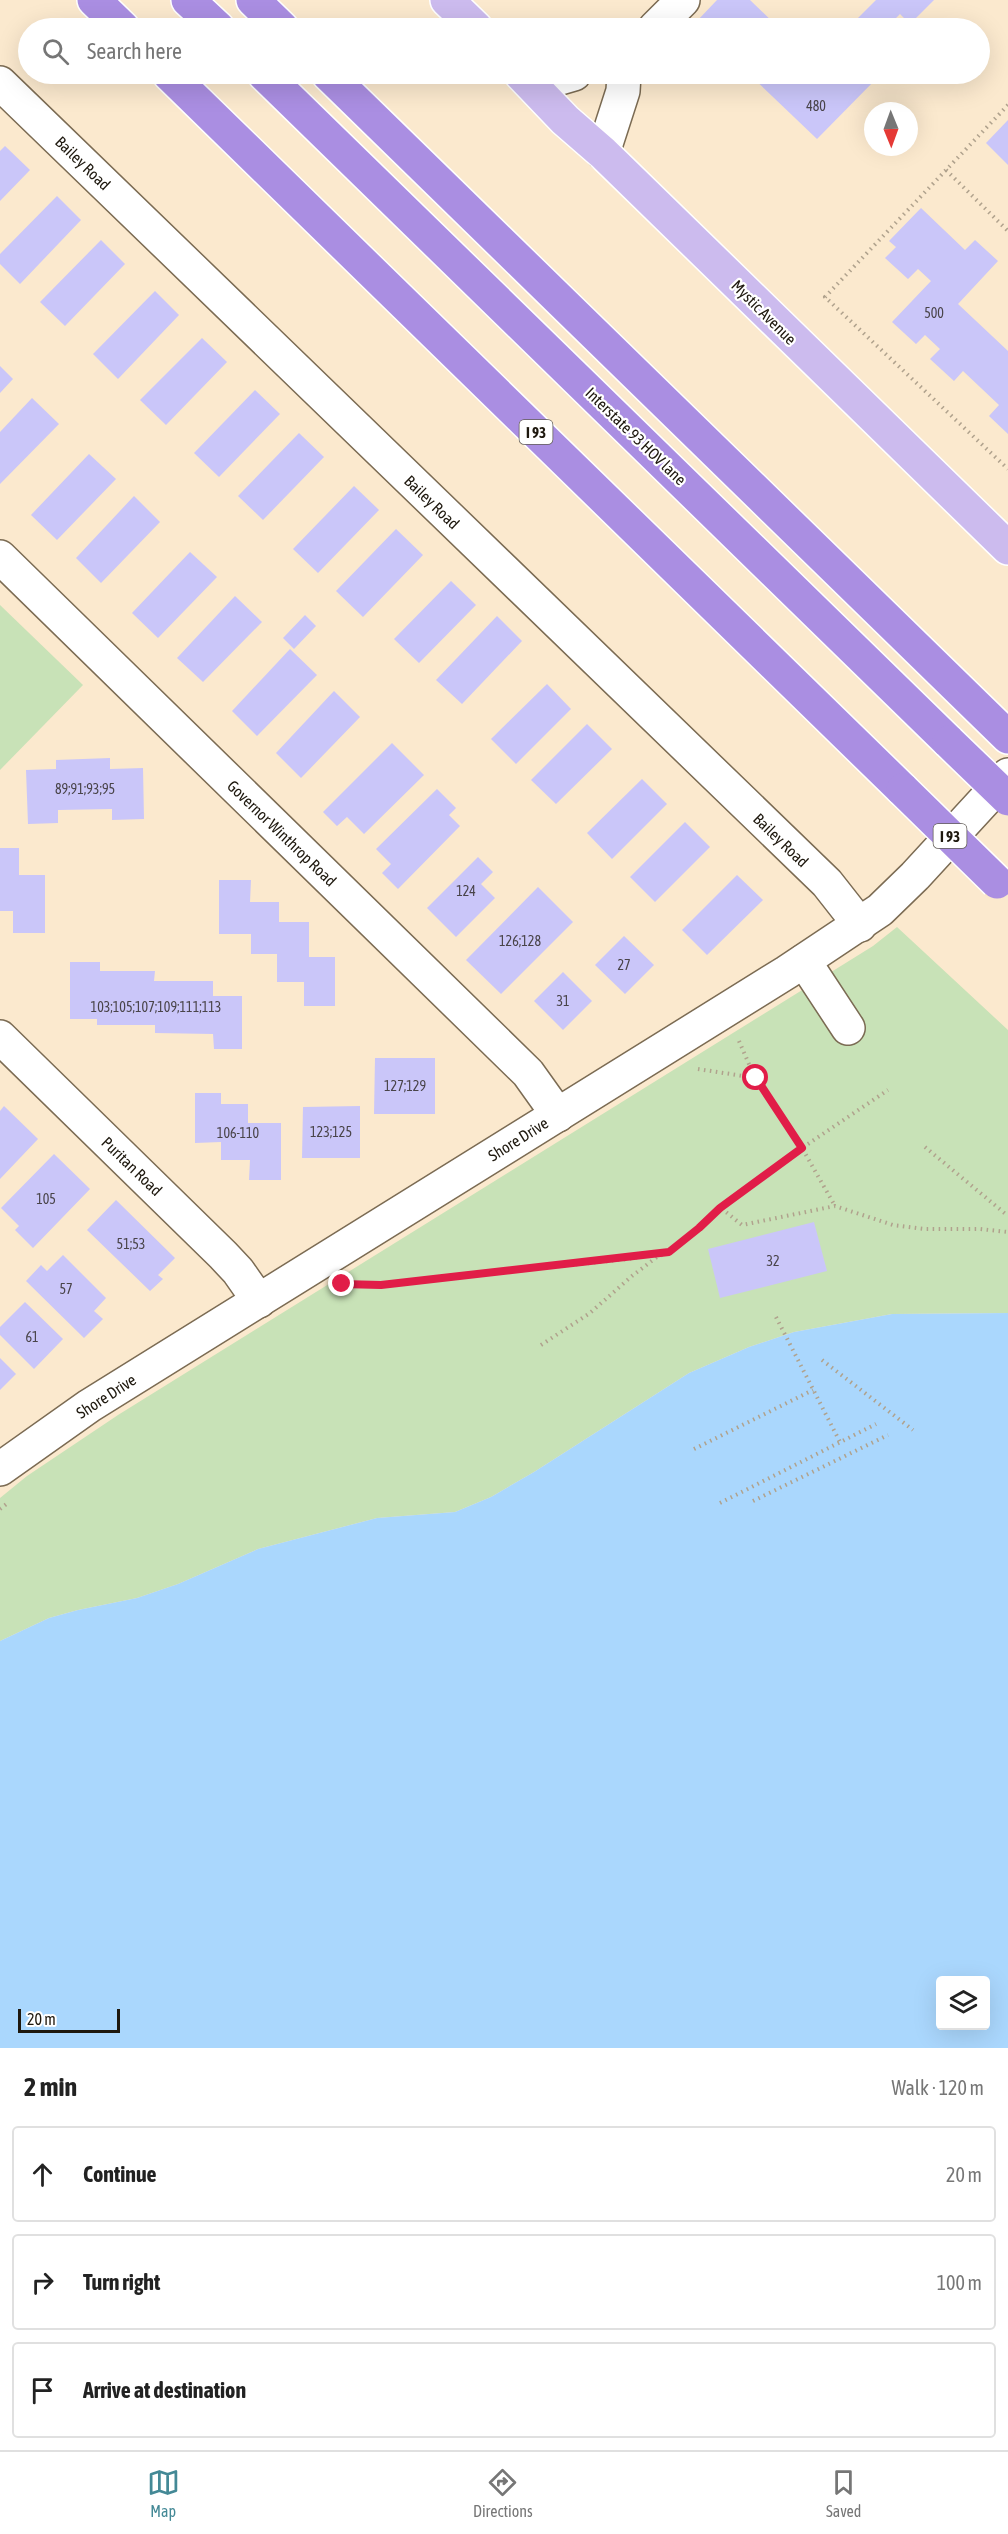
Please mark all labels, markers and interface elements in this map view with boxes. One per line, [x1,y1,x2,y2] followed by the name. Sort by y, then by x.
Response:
[18,18,990,84] search box
[39,35,72,68] icon: search
[87,38,182,64] text: Search here
[806,98,826,114] house number: 480
[864,102,918,156] north arrow
[51,132,114,194] street label: Bailey Road
[727,276,800,349] street label: Mystic Avenue
[924,305,944,321] house number: 500
[582,384,690,488] street label: Interstate 93 HOV lane
[520,420,552,444] road number: I 93
[400,471,463,533] street label: Bailey Road
[223,776,340,890] street label: Governor Winthrop Road
[55,781,115,797] house number: 89;91;93;95
[749,809,812,871] street label: Bailey Road
[934,824,966,848] road number: I 93
[456,883,476,899] house number: 124
[499,933,541,949] house number: 126;128
[617,957,631,973] house number: 27
[556,993,570,1009] house number: 31
[91,999,221,1015] house number: 103;105;107;109;111;113
[742,1064,768,1090] route start
[384,1078,426,1094] house number: 127;129
[485,1114,551,1164] street label: Shore Drive
[310,1124,352,1140] house number: 123;125
[217,1125,260,1141] house number: 106-110
[98,1133,166,1199] street label: Puritan Road
[36,1191,56,1207] house number: 105
[117,1236,145,1252] house number: 51;53
[766,1253,780,1269] house number: 32
[328,1270,354,1296] route end
[59,1281,73,1297] house number: 57
[25,1329,39,1345] house number: 61
[73,1370,139,1422] street label: Shore Drive
[936,1976,990,2030] map controls
[936,1976,990,2030] button: layers
[18,2006,120,2034] scale bar
[27,2010,56,2028] text: 20 m
[24,2072,77,2102] text: 2 min
[892,2076,984,2099] text: Walk · 120 m
[26,2158,59,2191] icon: ahead
[83,2161,157,2187] text: Continue
[946,2163,982,2186] text: 20 m
[26,2266,59,2299] icon: right
[83,2269,160,2295] text: Turn right
[937,2271,982,2294] text: 100 m
[26,2374,59,2407] icon: arrive
[83,2377,246,2403] text: Arrive at destination
[147,2466,180,2520] tab: Map
[473,2466,533,2520] tab: Directions
[826,2466,861,2520] tab: Saved

